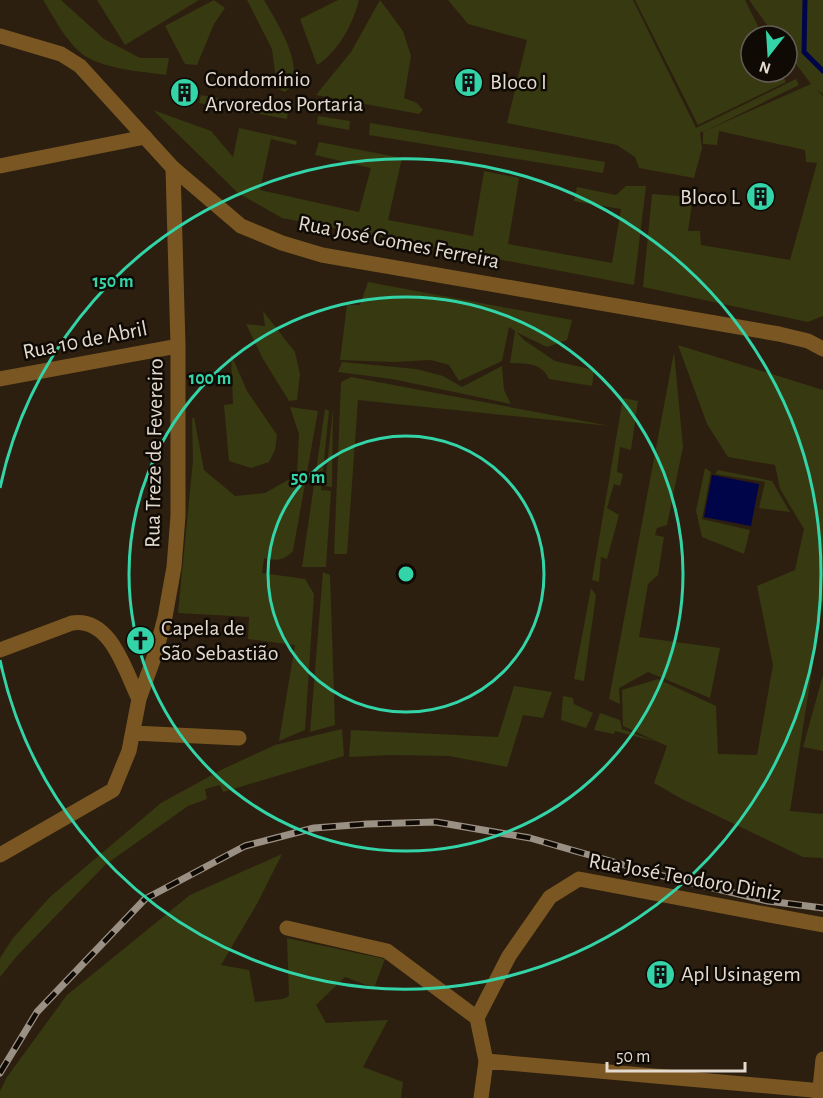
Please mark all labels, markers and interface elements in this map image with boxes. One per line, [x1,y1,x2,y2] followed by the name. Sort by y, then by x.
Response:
[739,24,799,84] north arrow
[757,58,773,77] text: N
[453,66,485,98] building icon: Bloco I
[205,68,363,115] place label: Condomínio Arvoredos Portaria
[490,71,547,93] place label: Bloco I
[168,76,200,108] building icon: Condomínio Arvoredos Portaria
[745,181,777,213] building icon: Bloco L
[680,186,741,208] place label: Bloco L
[297,212,501,272] street label: Rua José Gomes Ferreira
[93,273,133,291] text: 150 m
[21,317,149,363] street label: Rua 10 de Abril
[141,358,167,548] street label: Rua Treze de Fevereiro
[189,370,231,388] text: 100 m
[291,469,325,487] text: 50 m
[396,564,416,584] centre of rings
[161,617,279,664] place label: Capela de São Sebastião
[124,625,156,657] church icon: Capela de São Sebastião
[587,849,783,905] street label: Rua José Teodoro Diniz
[644,958,676,990] building icon: Apl Usinagem
[681,963,801,985] place label: Apl Usinagem
[607,1035,745,1073] scale bar
[616,1048,650,1066] text: 50 m

